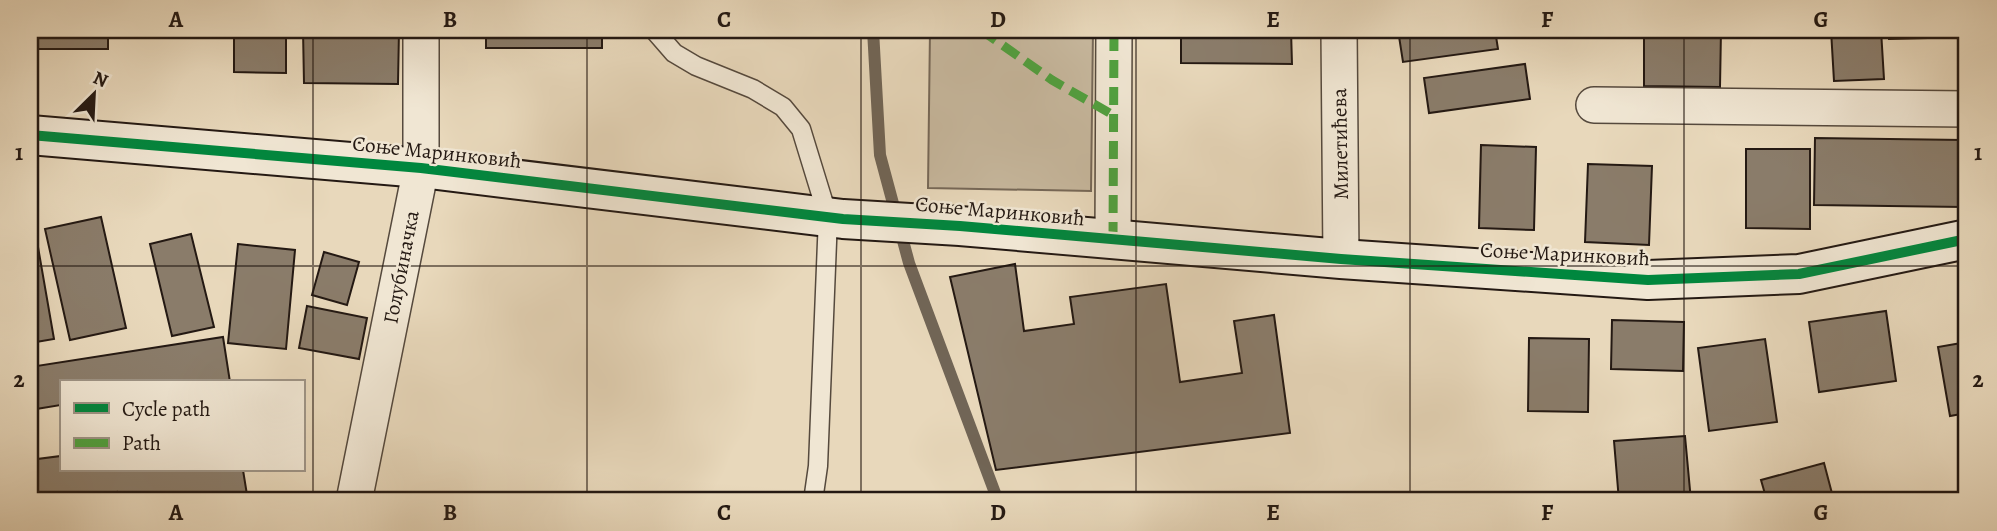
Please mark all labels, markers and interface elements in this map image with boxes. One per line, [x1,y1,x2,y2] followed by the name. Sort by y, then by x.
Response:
[168,4,184,35] text: A
[443,4,457,35] text: B
[717,4,731,35] text: C
[990,4,1006,35] text: D
[1266,4,1280,35] text: E
[1541,4,1554,35] text: F
[1813,4,1829,35] text: G
[60,60,130,130] north arrow
[89,65,112,94] text: N
[1325,87,1355,200] street label: Милетићева
[351,129,523,175] street label: Соње Маринковић
[15,137,23,168] text: 1
[1974,137,1982,168] text: 1
[914,190,1086,232] street label: Соње Маринковић
[376,208,426,326] street label: Голубиначка
[1479,236,1651,272] street label: Соње Маринковић
[13,364,25,395] text: 2
[1972,364,1984,395] text: 2
[60,380,304,472] legend
[122,395,211,423] text: Cycle path
[122,429,161,457] text: Path
[168,497,184,528] text: A
[443,497,457,528] text: B
[717,497,731,528] text: C
[990,497,1006,528] text: D
[1266,497,1280,528] text: E
[1541,497,1554,528] text: F
[1813,497,1829,528] text: G

